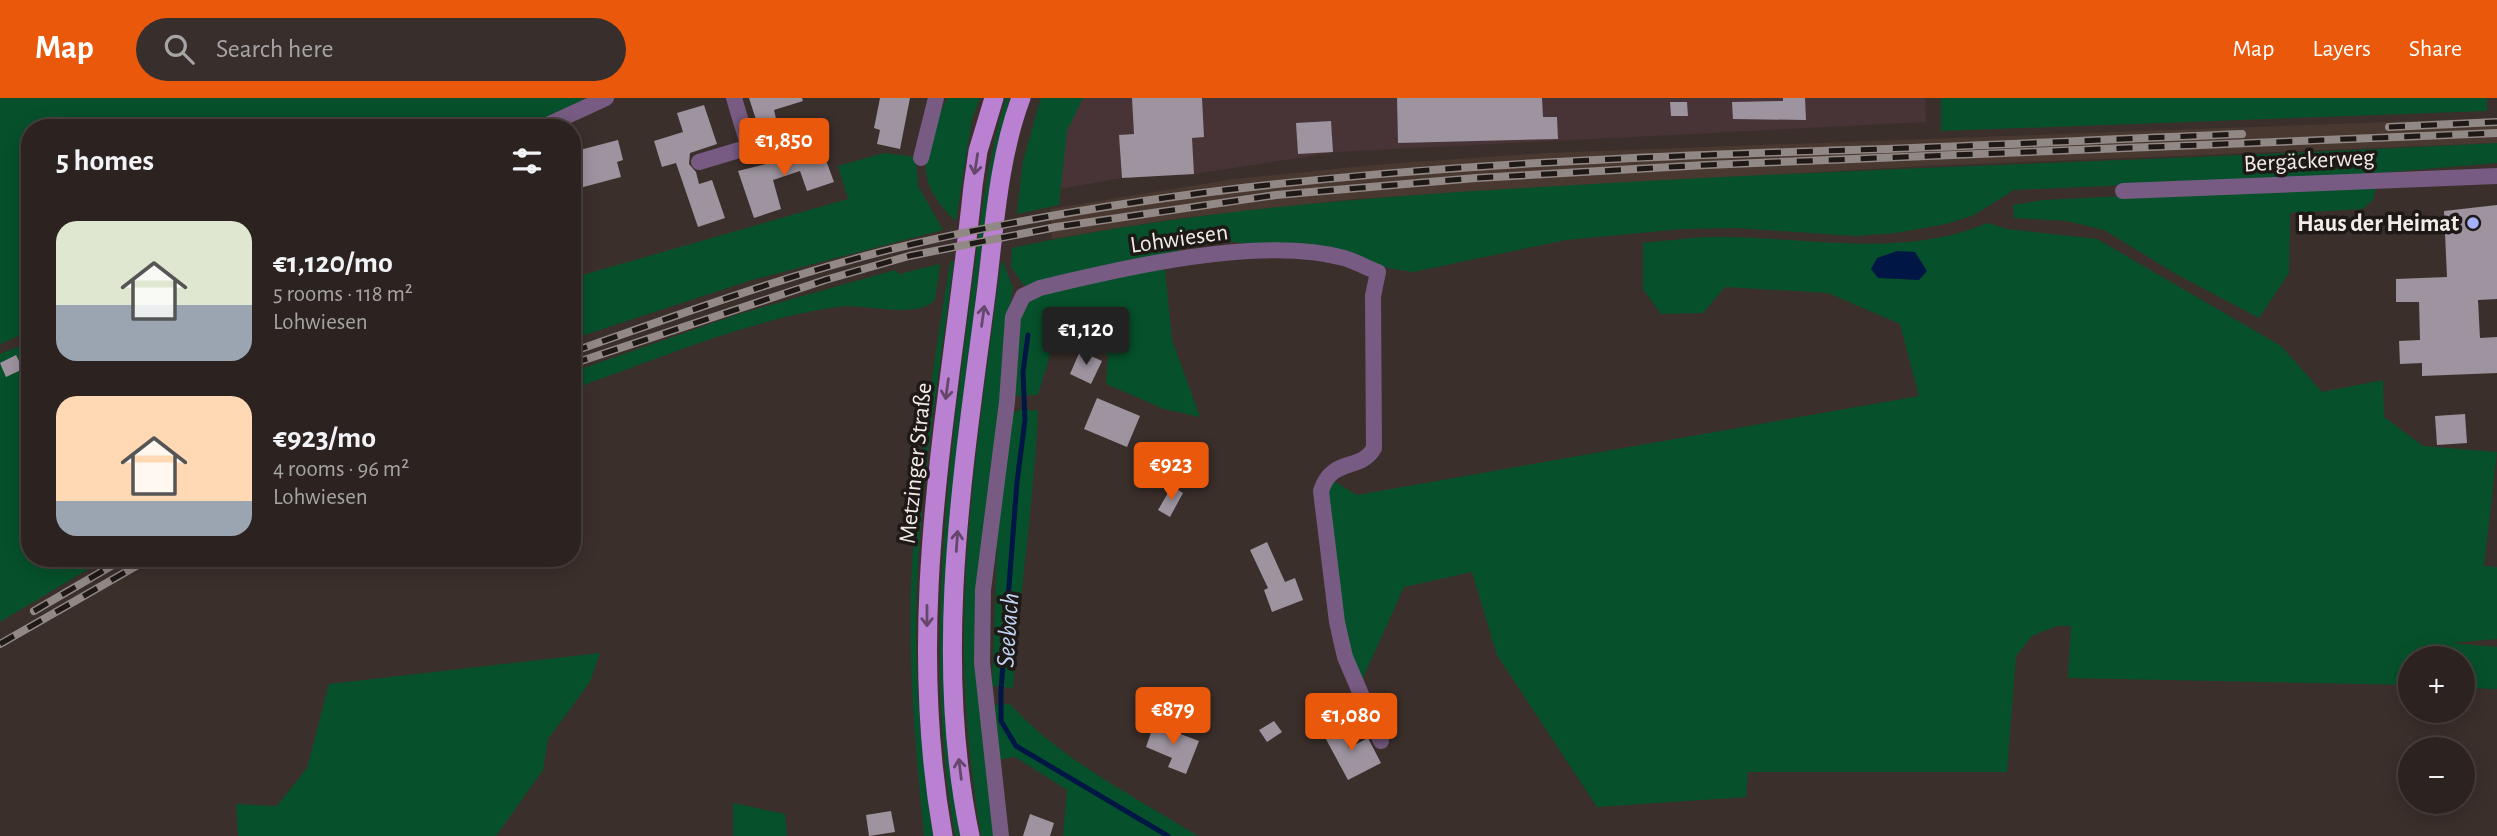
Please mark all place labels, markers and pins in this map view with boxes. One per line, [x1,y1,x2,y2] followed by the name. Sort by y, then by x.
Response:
[727,118,841,178] pin: €1,850
[2297,212,2459,236] place label: Haus der Heimat
[2465,215,2481,231] marker: Haus der Heimat
[1029,308,1143,367] pin: €1,120
[1130,442,1212,502] pin: €923
[1132,688,1214,747] pin: €879
[1294,694,1408,753] pin: €1,080

